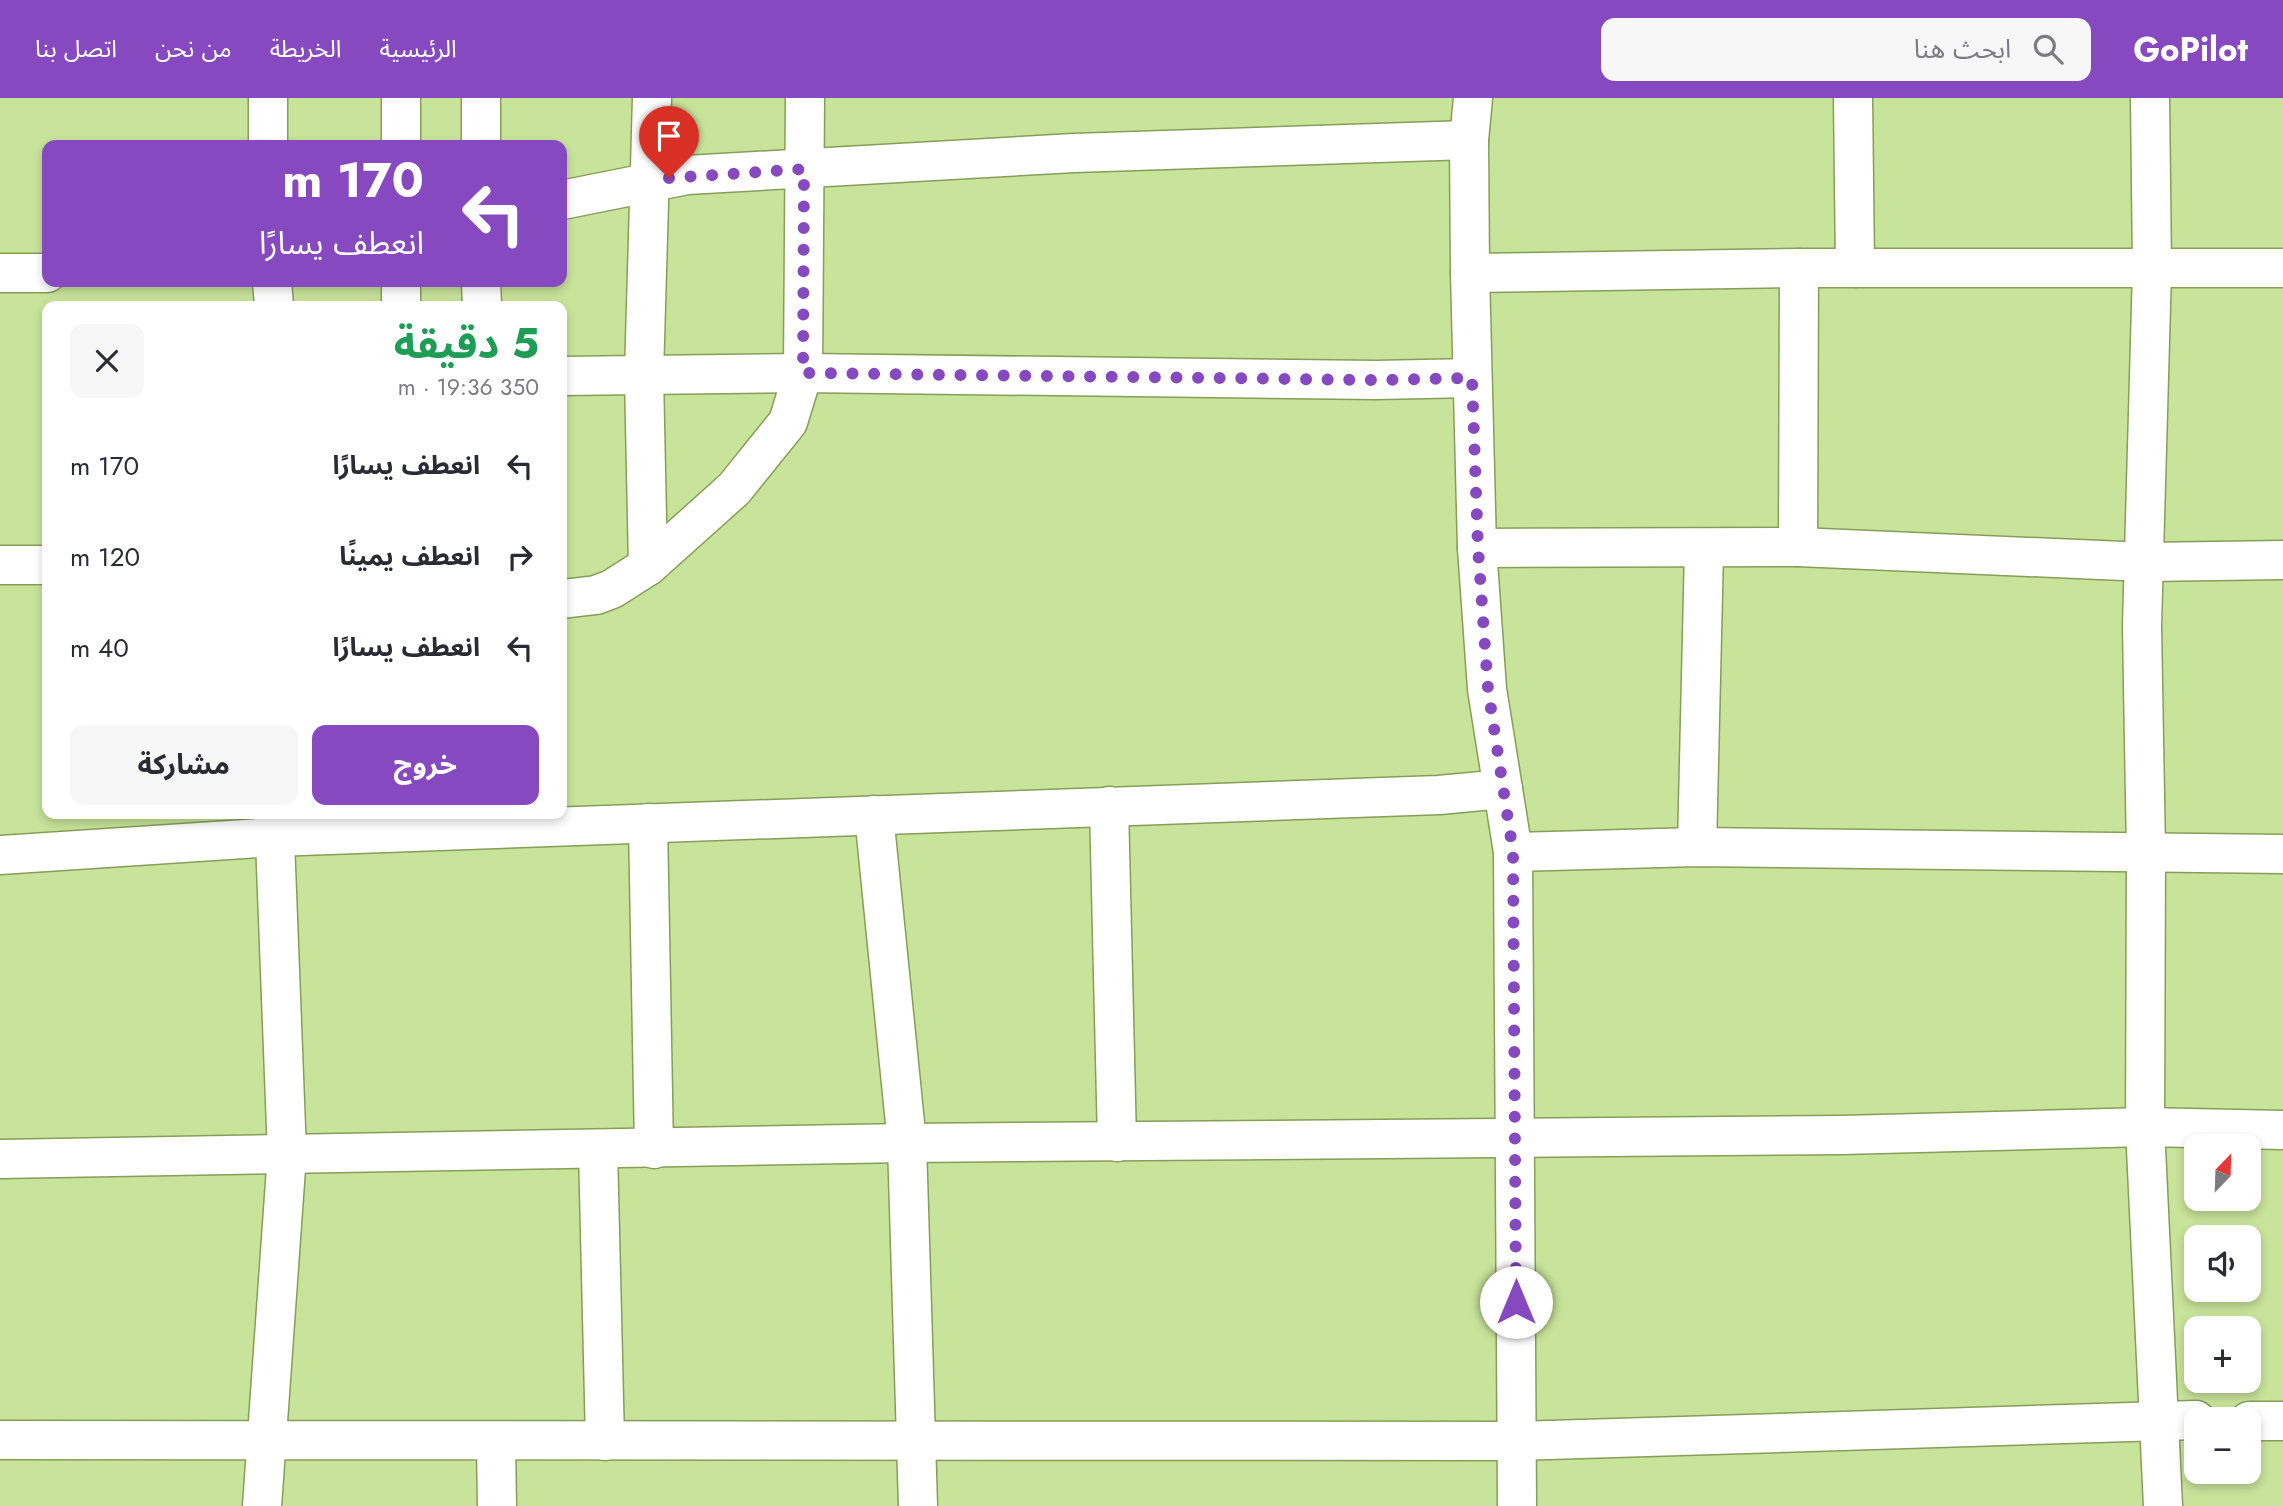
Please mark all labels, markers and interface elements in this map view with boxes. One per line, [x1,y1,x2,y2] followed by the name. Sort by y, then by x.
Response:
[1601,18,2091,81] search box
[2133,26,2248,73] text: GoPilot
[1914,30,2011,68] text: ابحث هنا
[2029,30,2067,68] icon: search
[35,31,117,66] text: اتصل بنا
[155,31,232,66] text: من نحن
[270,31,342,66] text: الخريطة
[380,31,457,66] text: الرئيسية
[639,106,699,178] pin
[650,117,688,155] icon: arrive
[282,145,424,215] text: 170 m
[448,168,539,259] icon: left
[259,220,424,266] text: انعطف يسارًا
[394,313,539,374] text: 5 دقيقة
[70,324,144,398] button: close
[398,370,539,404] text: 350 m · 19:36
[333,446,480,484] text: انعطف يسارًا
[70,447,139,485] text: 170 m
[501,447,539,485] icon: left
[339,537,480,575] text: انعطف يمينًا
[70,538,140,576] text: 120 m
[501,538,539,576] icon: right
[333,628,480,666] text: انعطف يسارًا
[70,629,129,667] text: 40 m
[501,629,539,667] icon: left
[70,725,298,805] button: مشاركة
[312,725,539,805] button: خروج
[2184,1134,2261,1211] north arrow
[2184,1134,2261,1484] map controls
[2184,1225,2261,1302] button: sound
[1479,1265,1553,1339] position arrow
[2184,1316,2261,1393] button: +
[2184,1407,2261,1484] button: −

